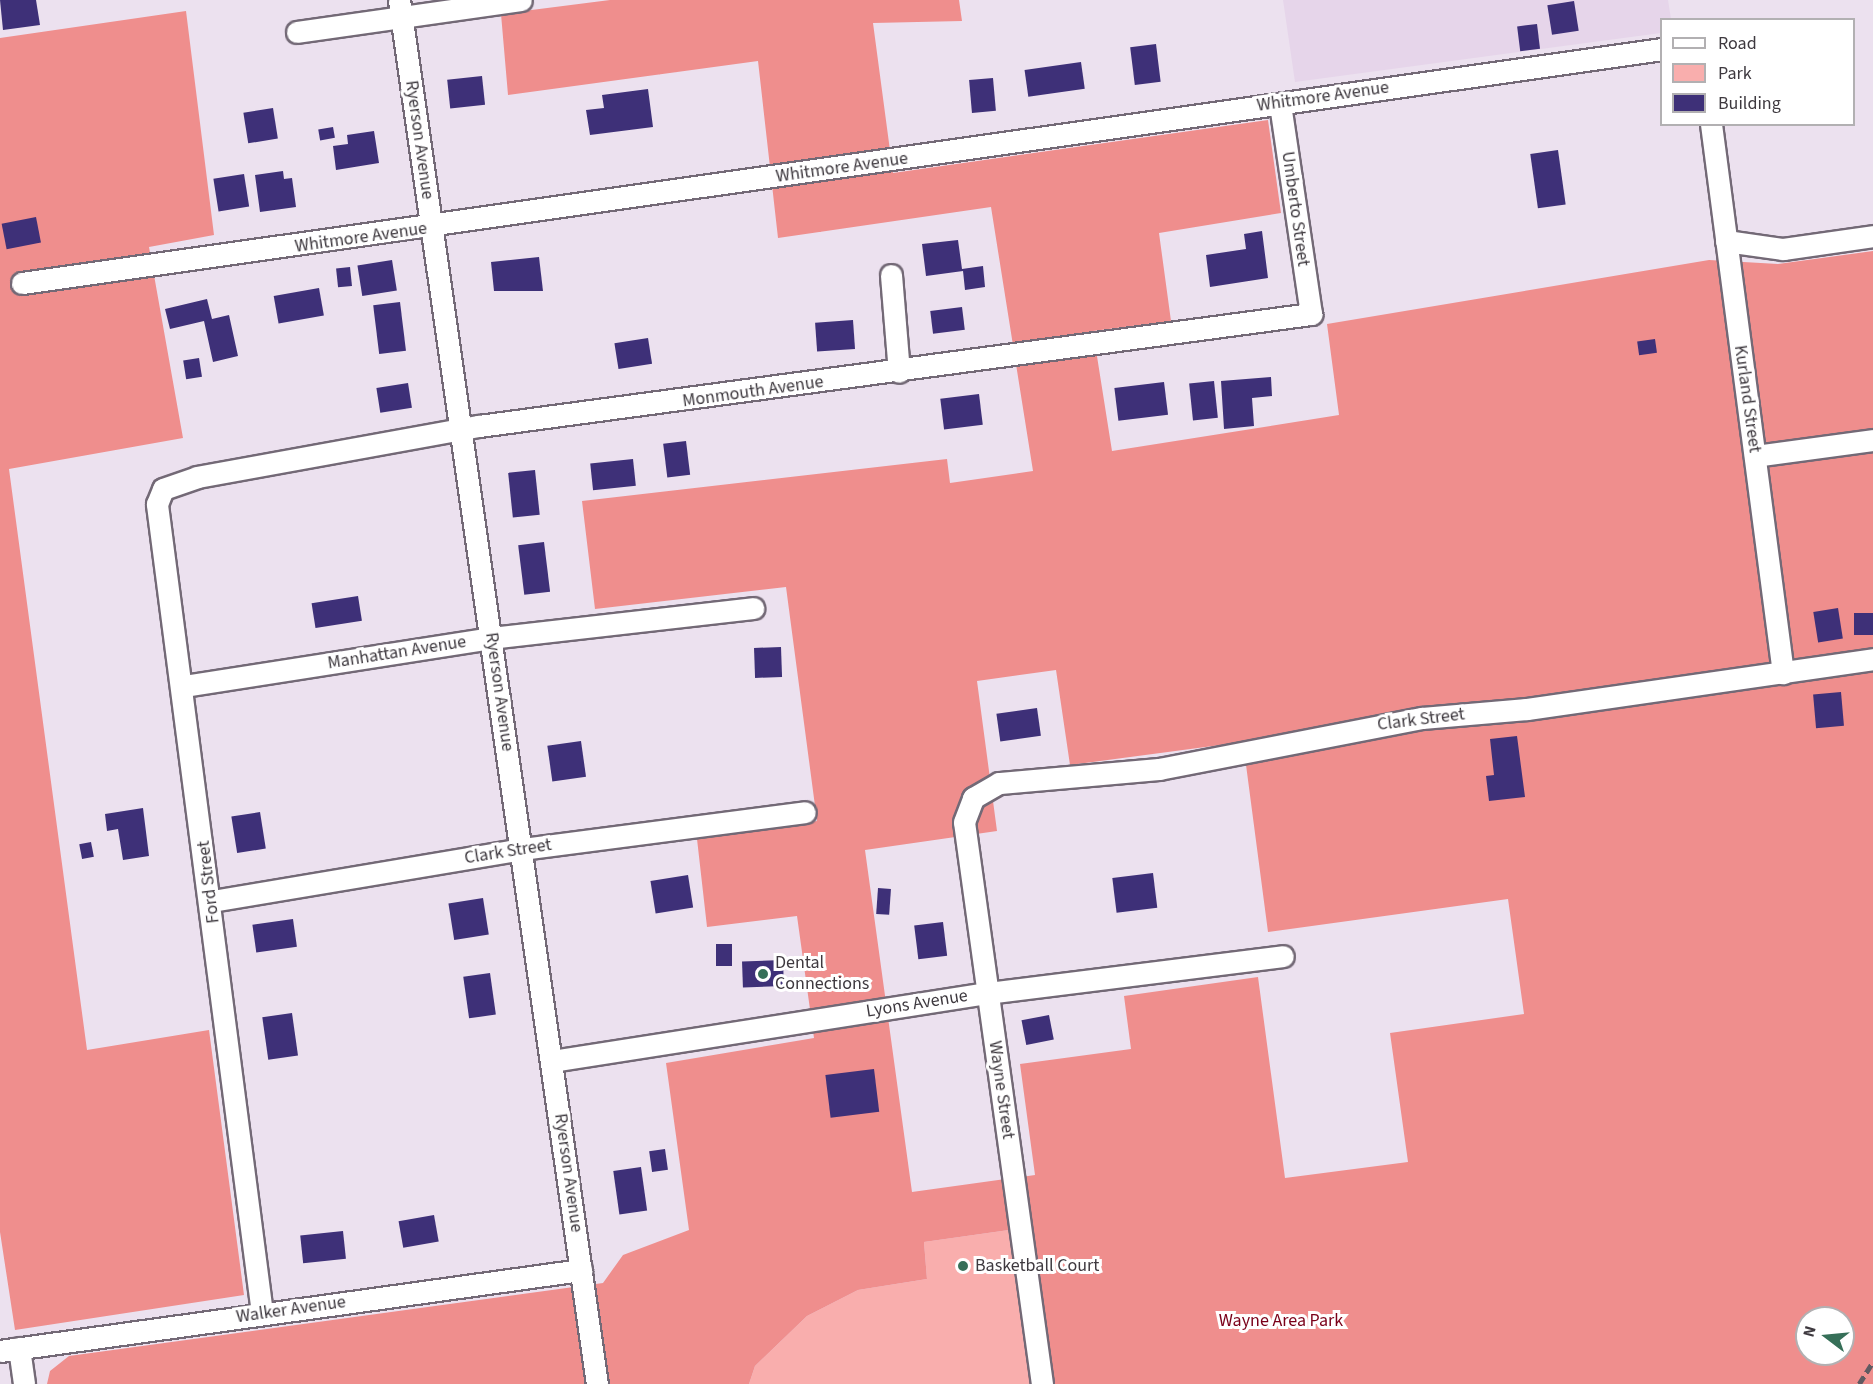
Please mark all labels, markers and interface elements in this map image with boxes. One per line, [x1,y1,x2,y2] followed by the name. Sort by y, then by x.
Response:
[1660,18,1855,126] legend
[1718,31,1757,56] text: Road
[1718,61,1752,86] text: Park
[1256,77,1390,117] street label: Whitmore Avenue
[400,79,438,201] street label: Ryerson Avenue
[1718,91,1781,116] text: Building
[775,148,909,188] street label: Whitmore Avenue
[1276,150,1314,268] street label: Umberto Street
[294,218,428,258] street label: Whitmore Avenue
[1729,344,1765,454] street label: Kurland Street
[681,371,825,413] street label: Monmouth Avenue
[326,631,468,675] street label: Manhattan Avenue
[480,631,518,753] street label: Ryerson Avenue
[1376,704,1466,736] street label: Clark Street
[463,834,553,870] street label: Clark Street
[193,839,225,925] street label: Ford Street
[775,953,869,996] place label: Dental Connections
[756,967,770,981] marker: Dental Connections
[865,985,969,1023] street label: Lyons Avenue
[983,1040,1019,1140] street label: Wayne Street
[549,1112,587,1234] street label: Ryerson Avenue
[975,1255,1099,1277] place label: Basketball Court
[956,1259,970,1273] marker: Basketball Court
[235,1292,347,1328] street label: Walker Avenue
[1795,1306,1855,1366] north arrow
[1219,1310,1343,1332] park label: Wayne Area Park
[1798,1323,1822,1340] text: N

